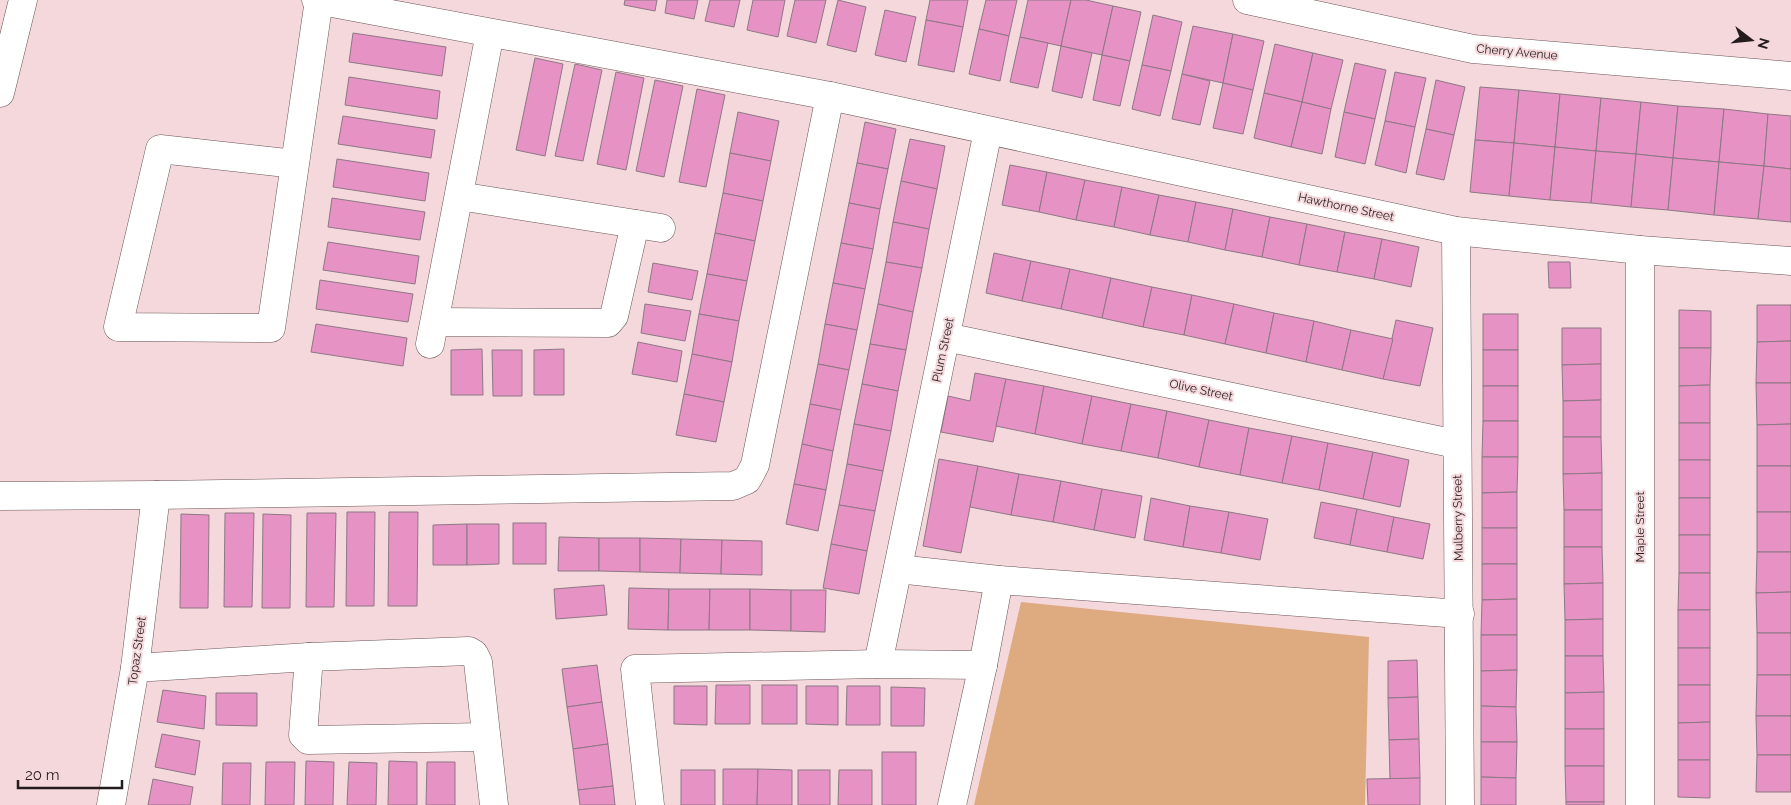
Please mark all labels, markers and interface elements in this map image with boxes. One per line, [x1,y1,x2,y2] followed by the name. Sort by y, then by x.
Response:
[1726,15,1776,65] north arrow
[1754,36,1773,51] text: N
[1476,41,1558,63] street label: Cherry Avenue
[1297,190,1395,224] street label: Hawthorne Street
[929,317,957,383] street label: Plum Street
[1168,376,1234,404] street label: Olive Street
[1450,475,1466,561] street label: Mulberry Street
[1633,491,1647,563] street label: Maple Street
[125,616,149,686] street label: Topaz Street
[18,758,121,790] scale bar
[25,766,60,784] text: 20 m

